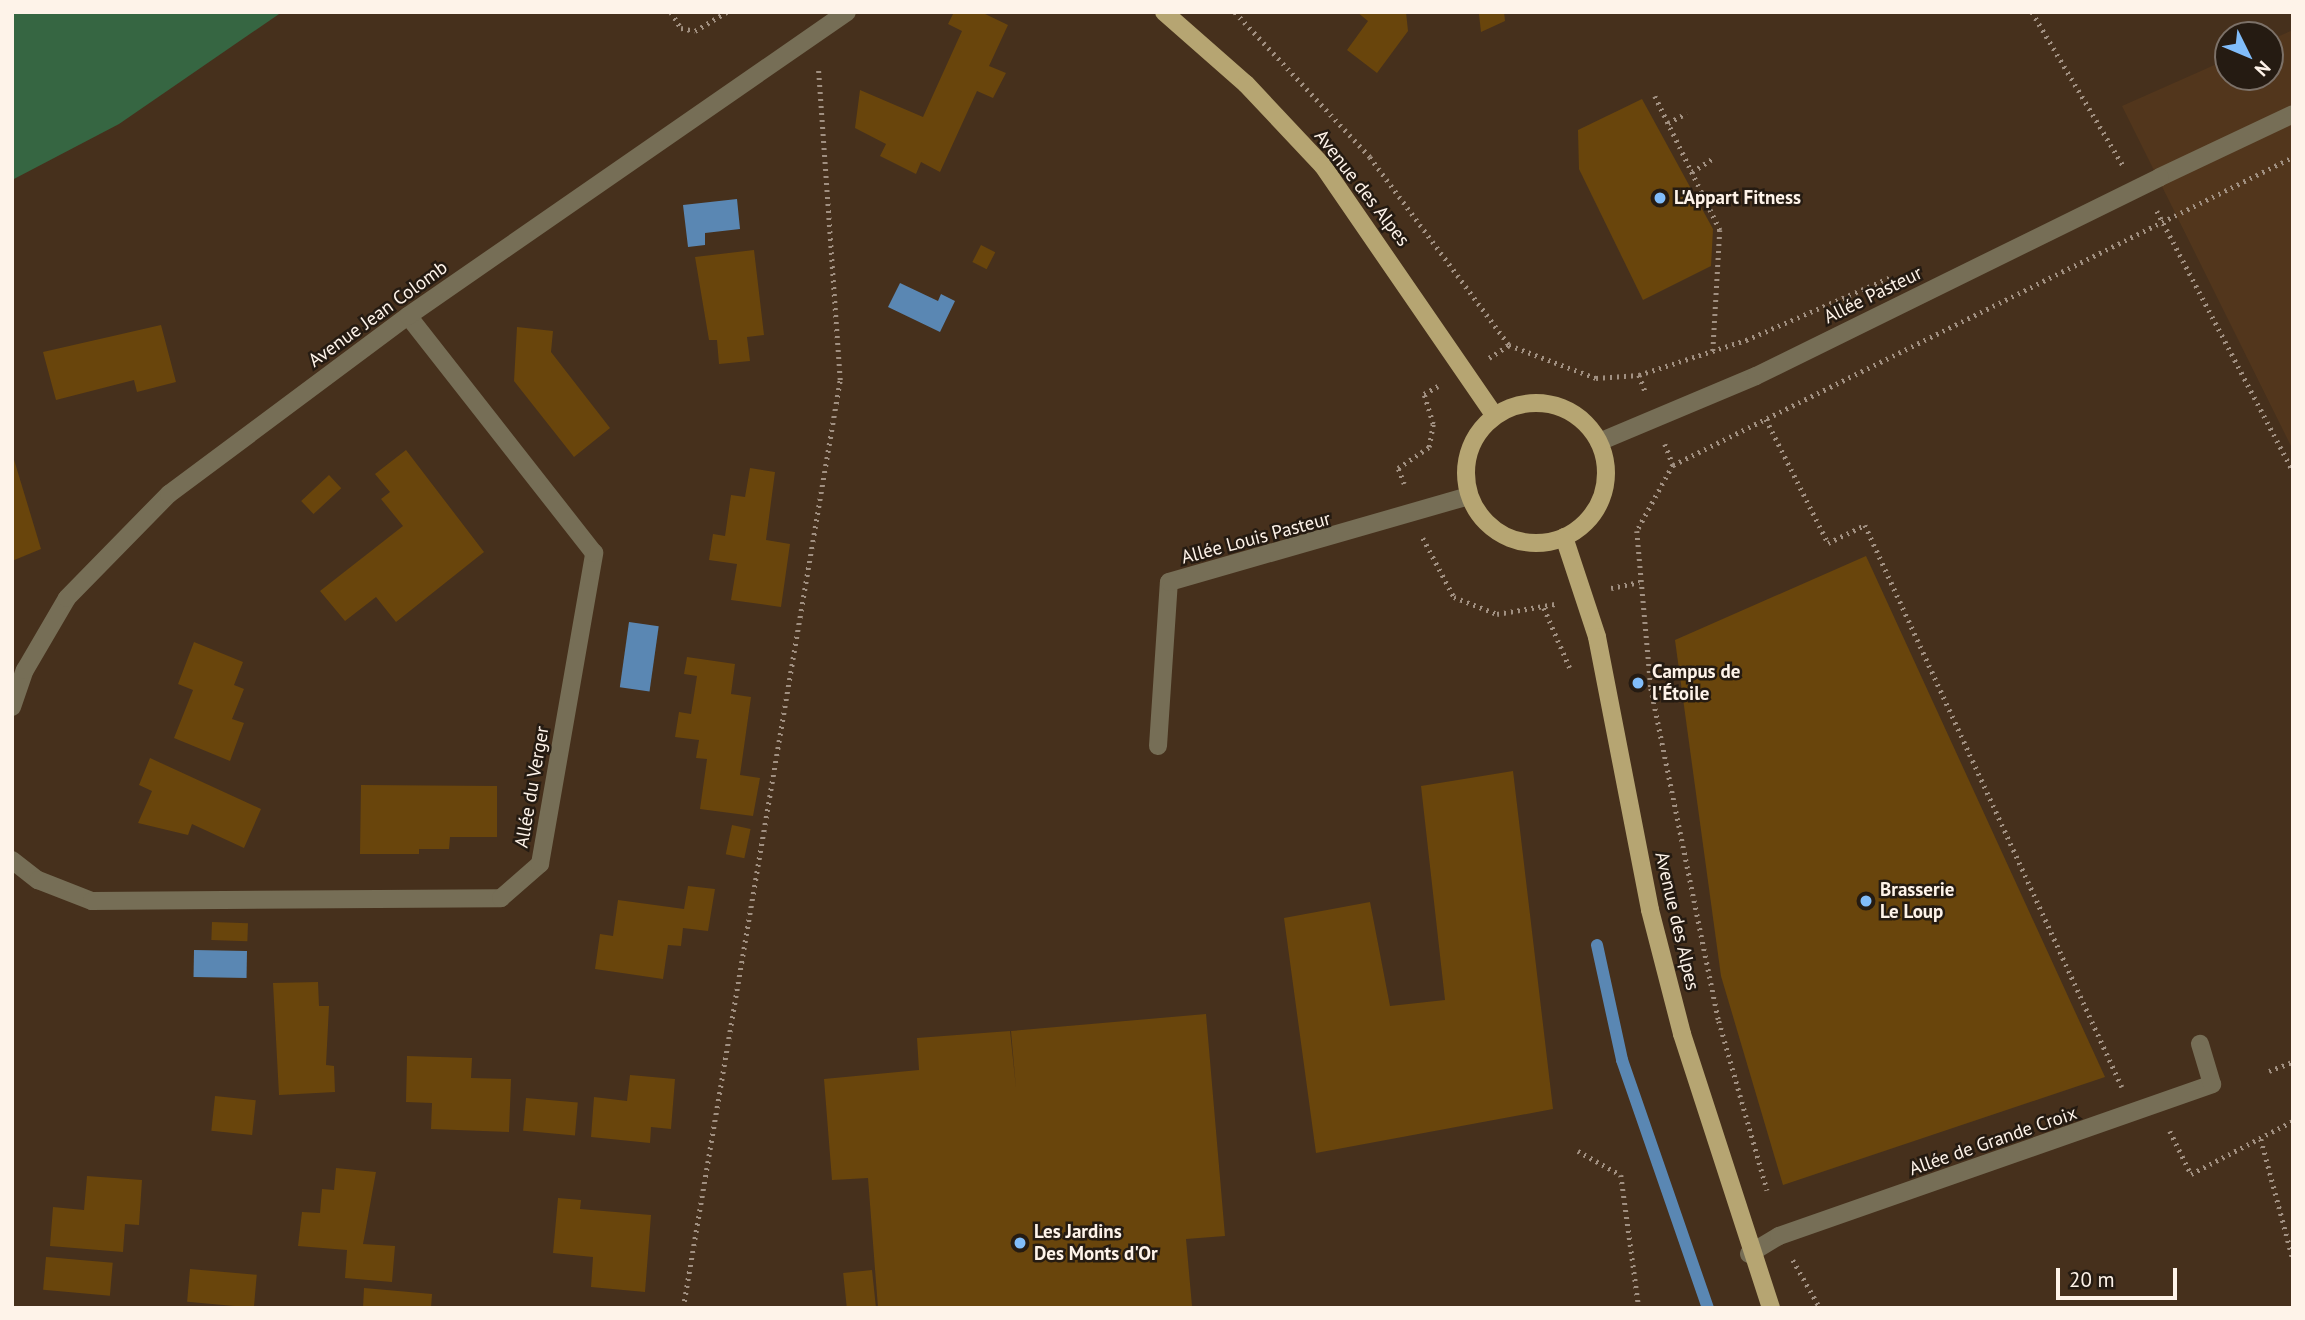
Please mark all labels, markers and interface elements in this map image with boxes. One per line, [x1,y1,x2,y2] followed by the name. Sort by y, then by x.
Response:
[2214,21,2284,91] north arrow
[2250,56,2276,82] text: N
[1309,125,1415,251] street label: Avenue des Alpes
[1674,187,1801,209] place label: L'Appart Fitness
[1652,190,1668,206] marker: L'Appart Fitness
[304,256,452,372] street label: Avenue Jean Colomb
[1820,261,1926,329] street label: Allée Pasteur
[1179,507,1333,569] street label: Allée Louis Pasteur
[1652,661,1740,705] place label: Campus de l'Étoile
[1630,675,1646,691] marker: Campus de l'Étoile
[510,724,554,850] street label: Allée du Verger
[1650,849,1704,993] street label: Avenue des Alpes
[1880,879,1954,923] place label: Brasserie Le Loup
[1858,893,1874,909] marker: Brasserie Le Loup
[1906,1102,2080,1180] street label: Allée de Grande Croix
[1034,1221,1158,1265] place label: Les Jardins Des Monts d'Or
[1012,1235,1028,1251] marker: Les Jardins Des Monts d'Or
[2060,1254,2181,1298] scale bar
[2069,1266,2115,1293] text: 20 m

